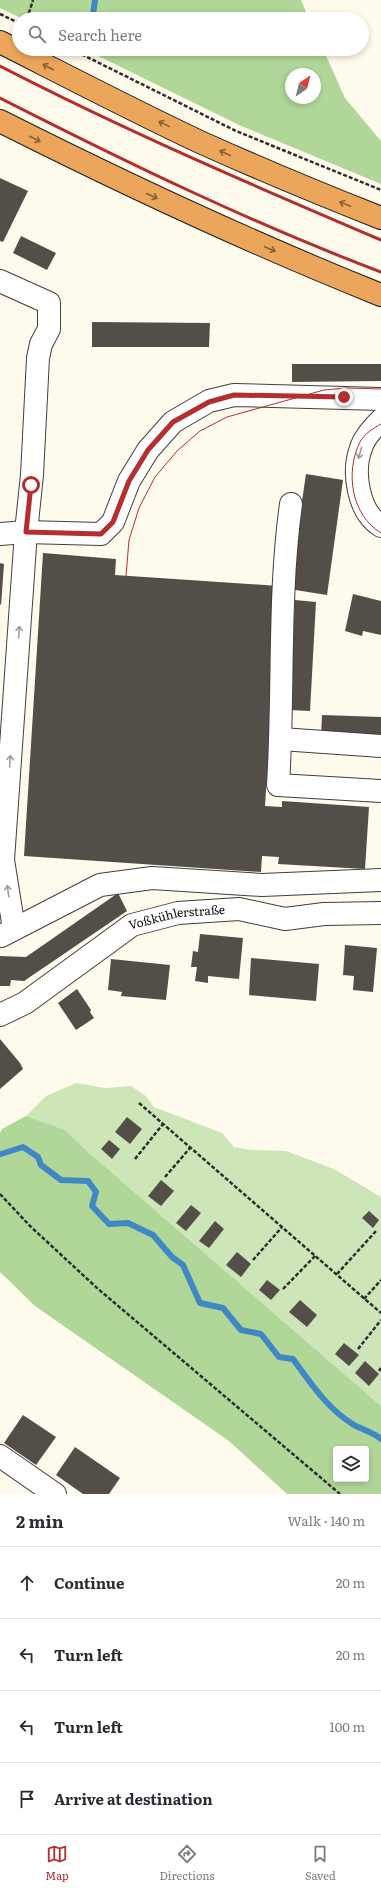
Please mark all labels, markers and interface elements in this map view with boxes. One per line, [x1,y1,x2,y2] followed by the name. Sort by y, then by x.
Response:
[12,12,369,56] search box
[26,23,48,45] icon: search
[58,23,142,46] text: Search here
[42,62,54,70] one-way arrow
[285,68,321,104] north arrow
[159,120,171,127] one-way arrow
[29,136,41,143] one-way arrow
[220,149,232,156] one-way arrow
[145,193,157,200] one-way arrow
[339,199,351,207] one-way arrow
[264,246,276,253] one-way arrow
[335,388,353,406] route end
[356,446,363,459] one-way arrow
[22,476,40,494] route start
[15,626,22,639] one-way arrow
[7,755,14,768] one-way arrow
[4,885,12,898] one-way arrow
[127,900,226,934] street label: Voßkühlerstraße
[333,1446,369,1482] map controls
[333,1446,369,1482] button: layers
[16,1508,64,1533] text: 2 min
[288,1511,365,1530] text: Walk · 140 m
[54,1571,124,1594] text: Continue
[16,1572,38,1594] icon: ahead
[336,1573,365,1592] text: 20 m
[54,1643,123,1666] text: Turn left
[16,1644,38,1666] icon: left
[336,1645,365,1664] text: 20 m
[54,1715,123,1738] text: Turn left
[16,1716,38,1738] icon: left
[329,1717,365,1736] text: 100 m
[54,1787,213,1810] text: Arrive at destination
[16,1788,38,1810] icon: arrive
[45,1843,69,1883] tab: Map
[159,1843,214,1883] tab: Directions
[305,1843,336,1883] tab: Saved

